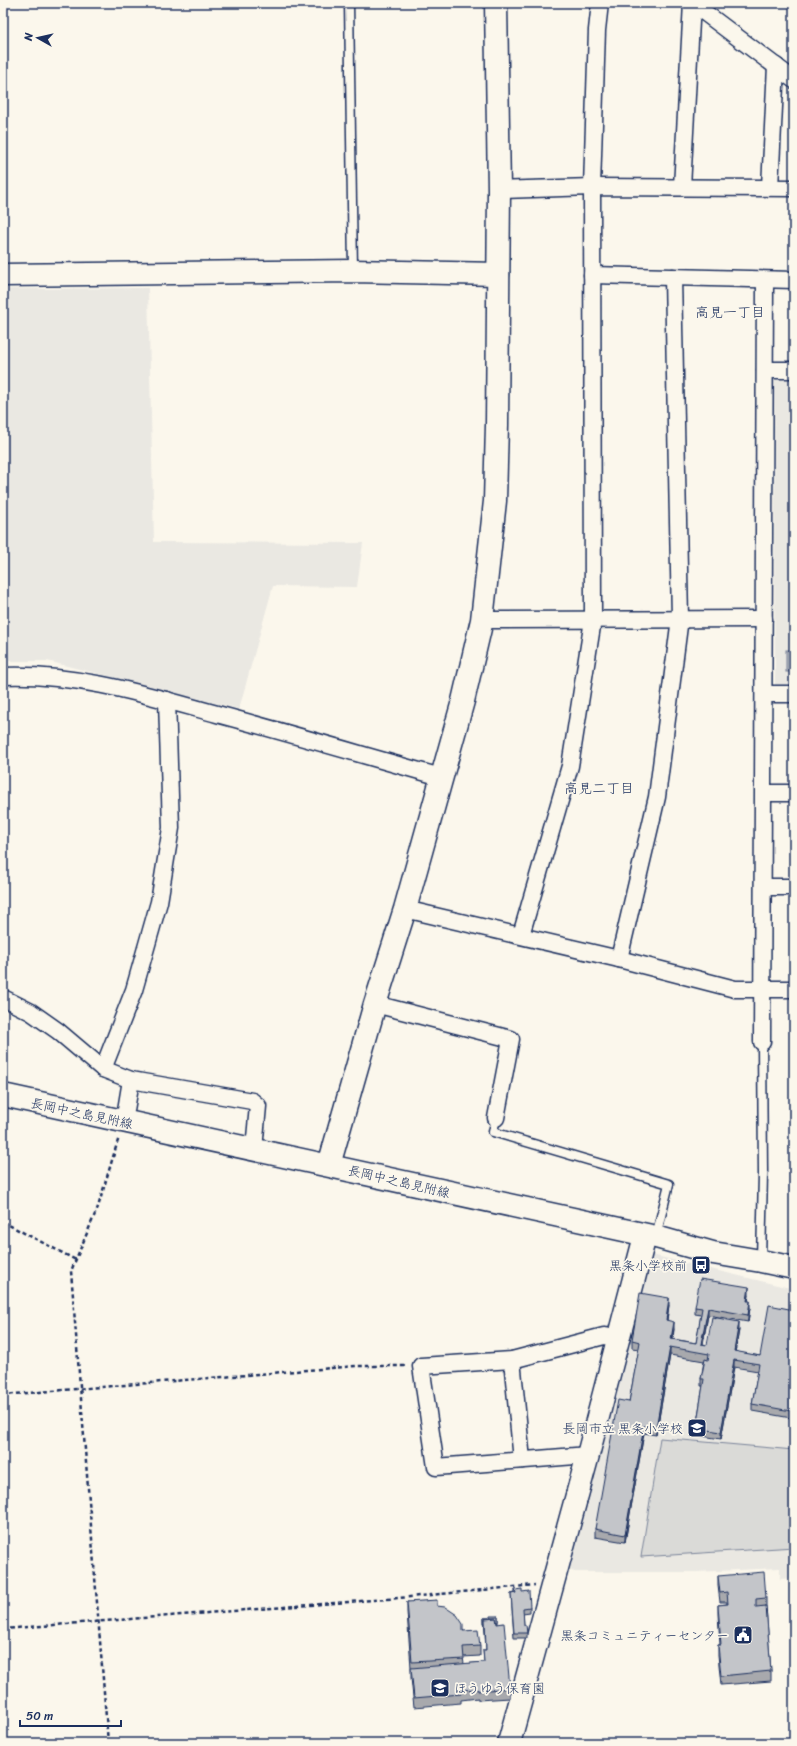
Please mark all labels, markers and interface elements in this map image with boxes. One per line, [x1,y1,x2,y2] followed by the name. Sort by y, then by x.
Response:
[18,18,58,58] north arrow
[19,31,39,43] text: N
[695,300,765,325] district label: 高見一丁目
[564,776,634,801] district label: 高見二丁目
[29,1091,136,1136] street label: 長岡中之島見附線
[346,1159,453,1205] street label: 長岡中之島見附線
[609,1254,687,1277] place label: 黒条小学校前
[690,1254,712,1276] bus stop icon: 黒条小学校前
[563,1417,683,1440] place label: 長岡市立 黒条小学校
[686,1417,708,1439] school or university icon: 長岡市立 黒条小学校
[561,1624,729,1647] place label: 黒条コミュニティーセンター
[732,1624,754,1646] public building icon: 黒条コミュニティーセンター
[429,1677,451,1699] school or university icon: ほうゆう保育園
[454,1677,545,1700] place label: ほうゆう保育園
[20,1702,121,1728] scale bar
[26,1705,53,1727] text: 50 m

